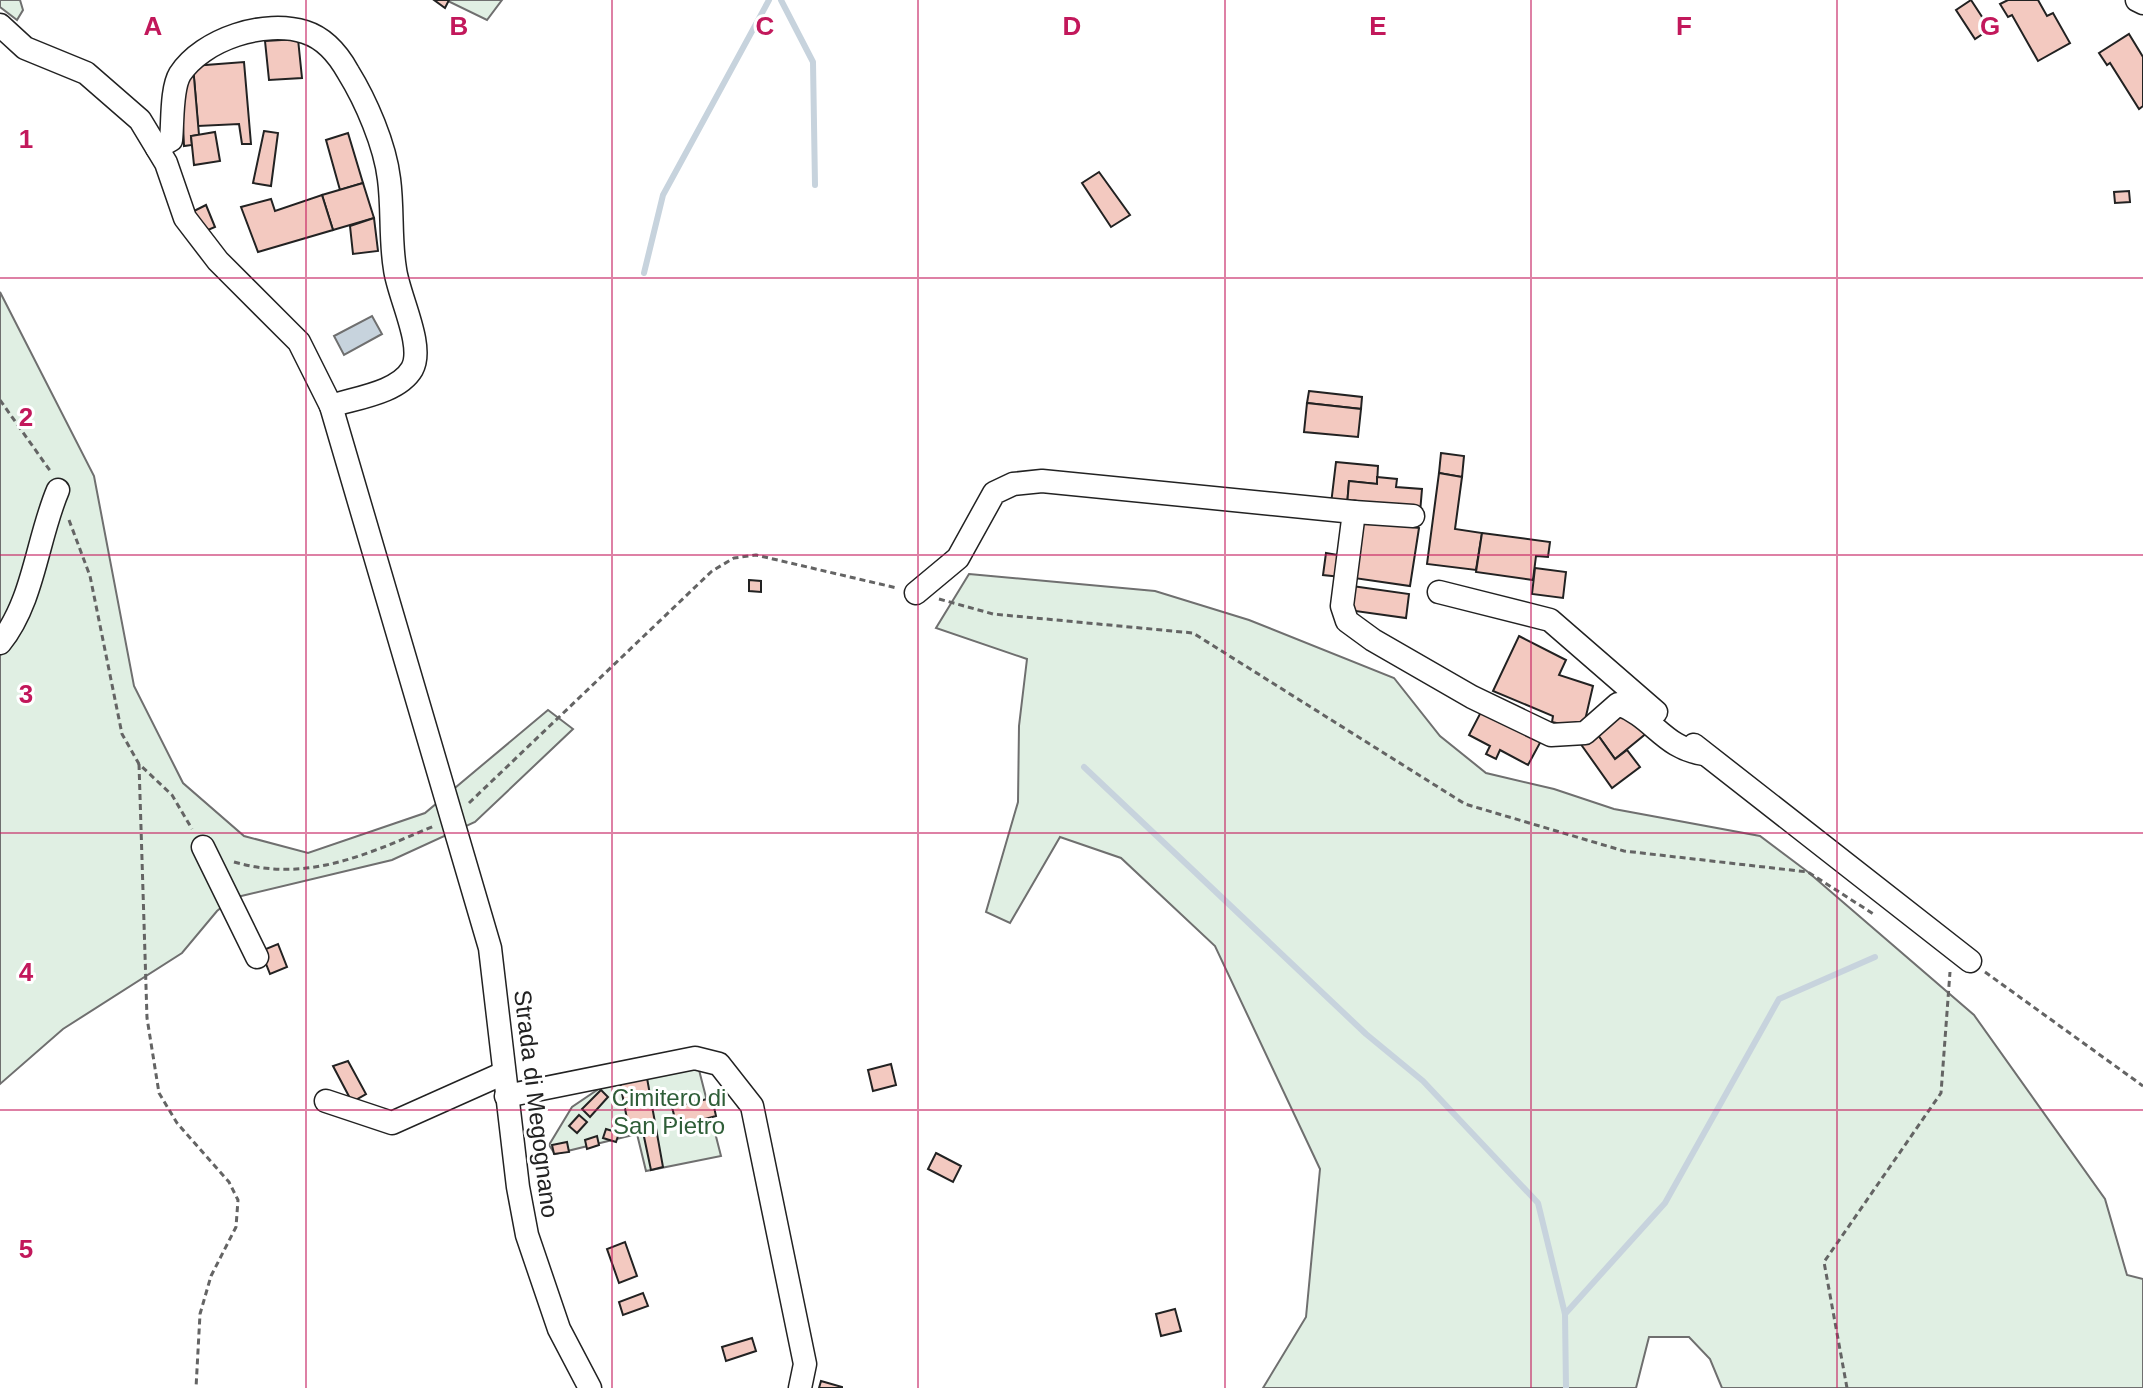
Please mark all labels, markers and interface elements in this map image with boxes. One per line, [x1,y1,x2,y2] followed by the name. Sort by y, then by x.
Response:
[144,11,163,41] text: A
[450,11,468,41] text: B
[756,11,775,41] text: C
[1063,11,1081,41] text: D
[1369,11,1387,41] text: E
[1676,11,1692,41] text: F
[1980,11,2000,41] text: G
[19,124,33,154] text: 1
[19,402,33,432] text: 2
[19,679,33,709] text: 3
[19,957,34,987] text: 4
[509,988,564,1219] street label: Strada di Megognano
[612,1084,726,1139] park label: Cimitero di San Pietro
[19,1234,33,1264] text: 5

